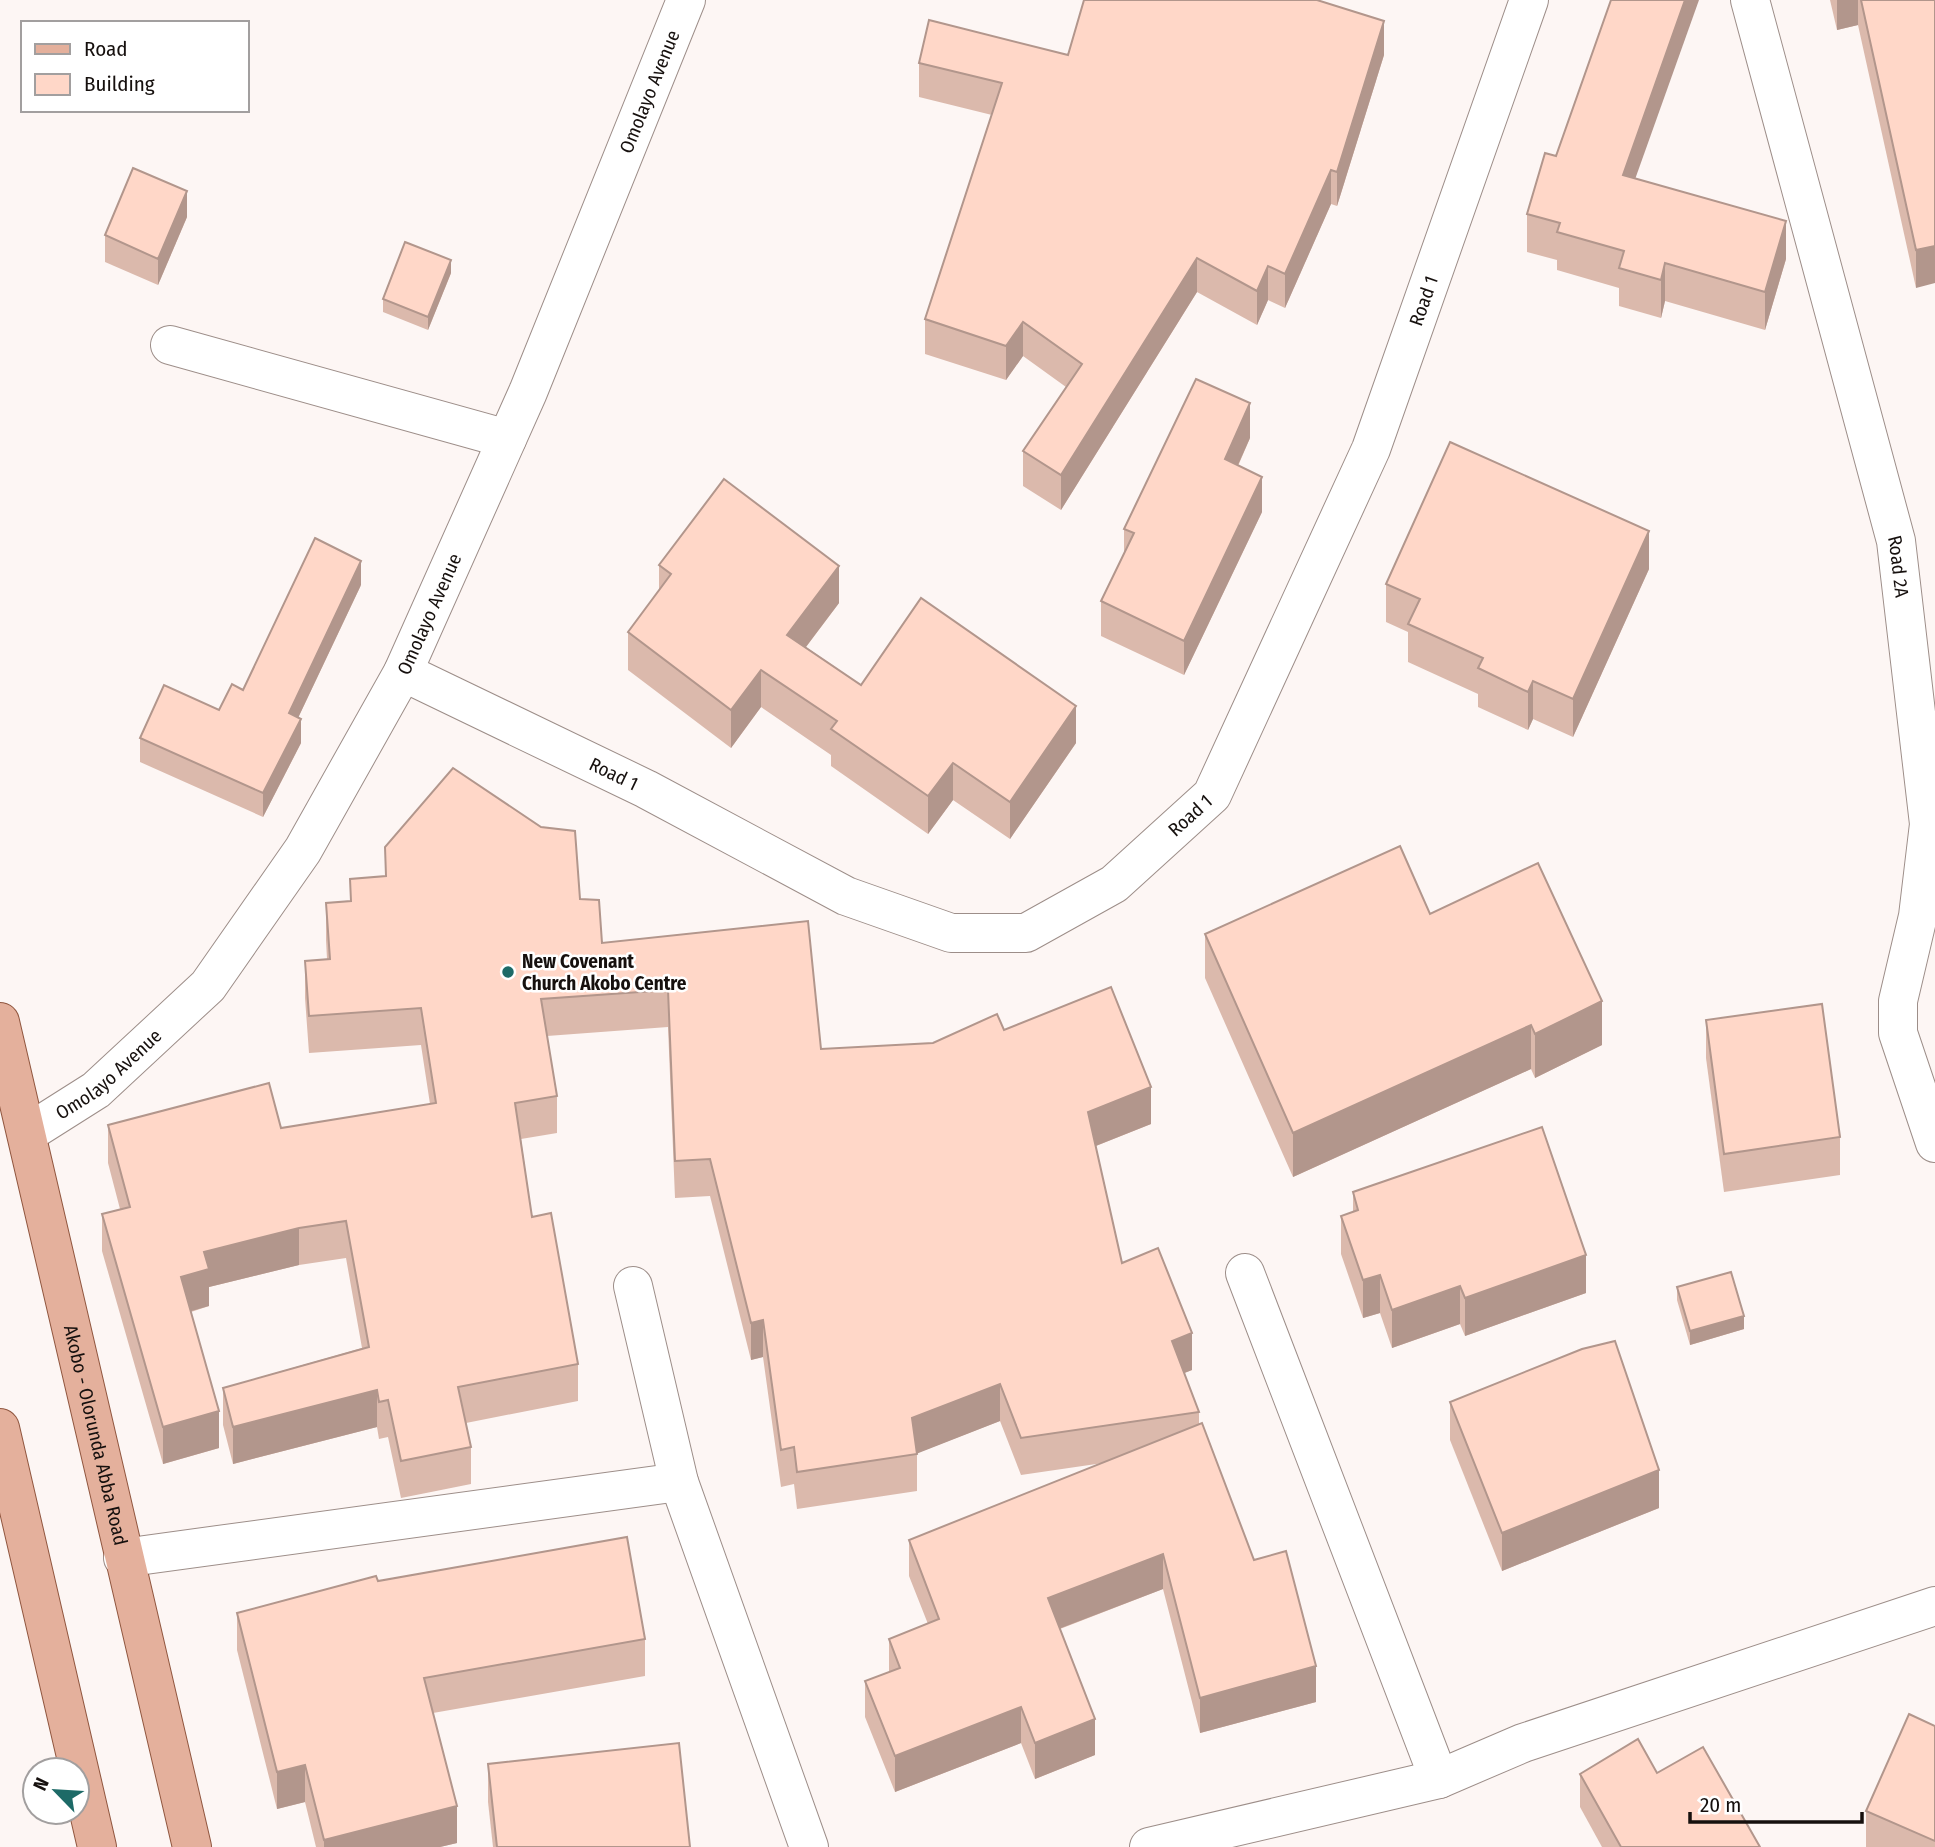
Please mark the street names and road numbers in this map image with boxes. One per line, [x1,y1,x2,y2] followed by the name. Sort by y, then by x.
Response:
[614,27,684,156] street label: Omolayo Avenue
[1404,273,1443,329] street label: Road 1
[1883,533,1914,599] street label: Road 2A
[392,550,466,678] street label: Omolayo Avenue
[586,752,642,795] street label: Road 1
[1163,789,1217,841] street label: Road 1
[51,1024,166,1124] street label: Omolayo Avenue
[59,1323,133,1547] street label: Akobo - Olorunda Abba Road

